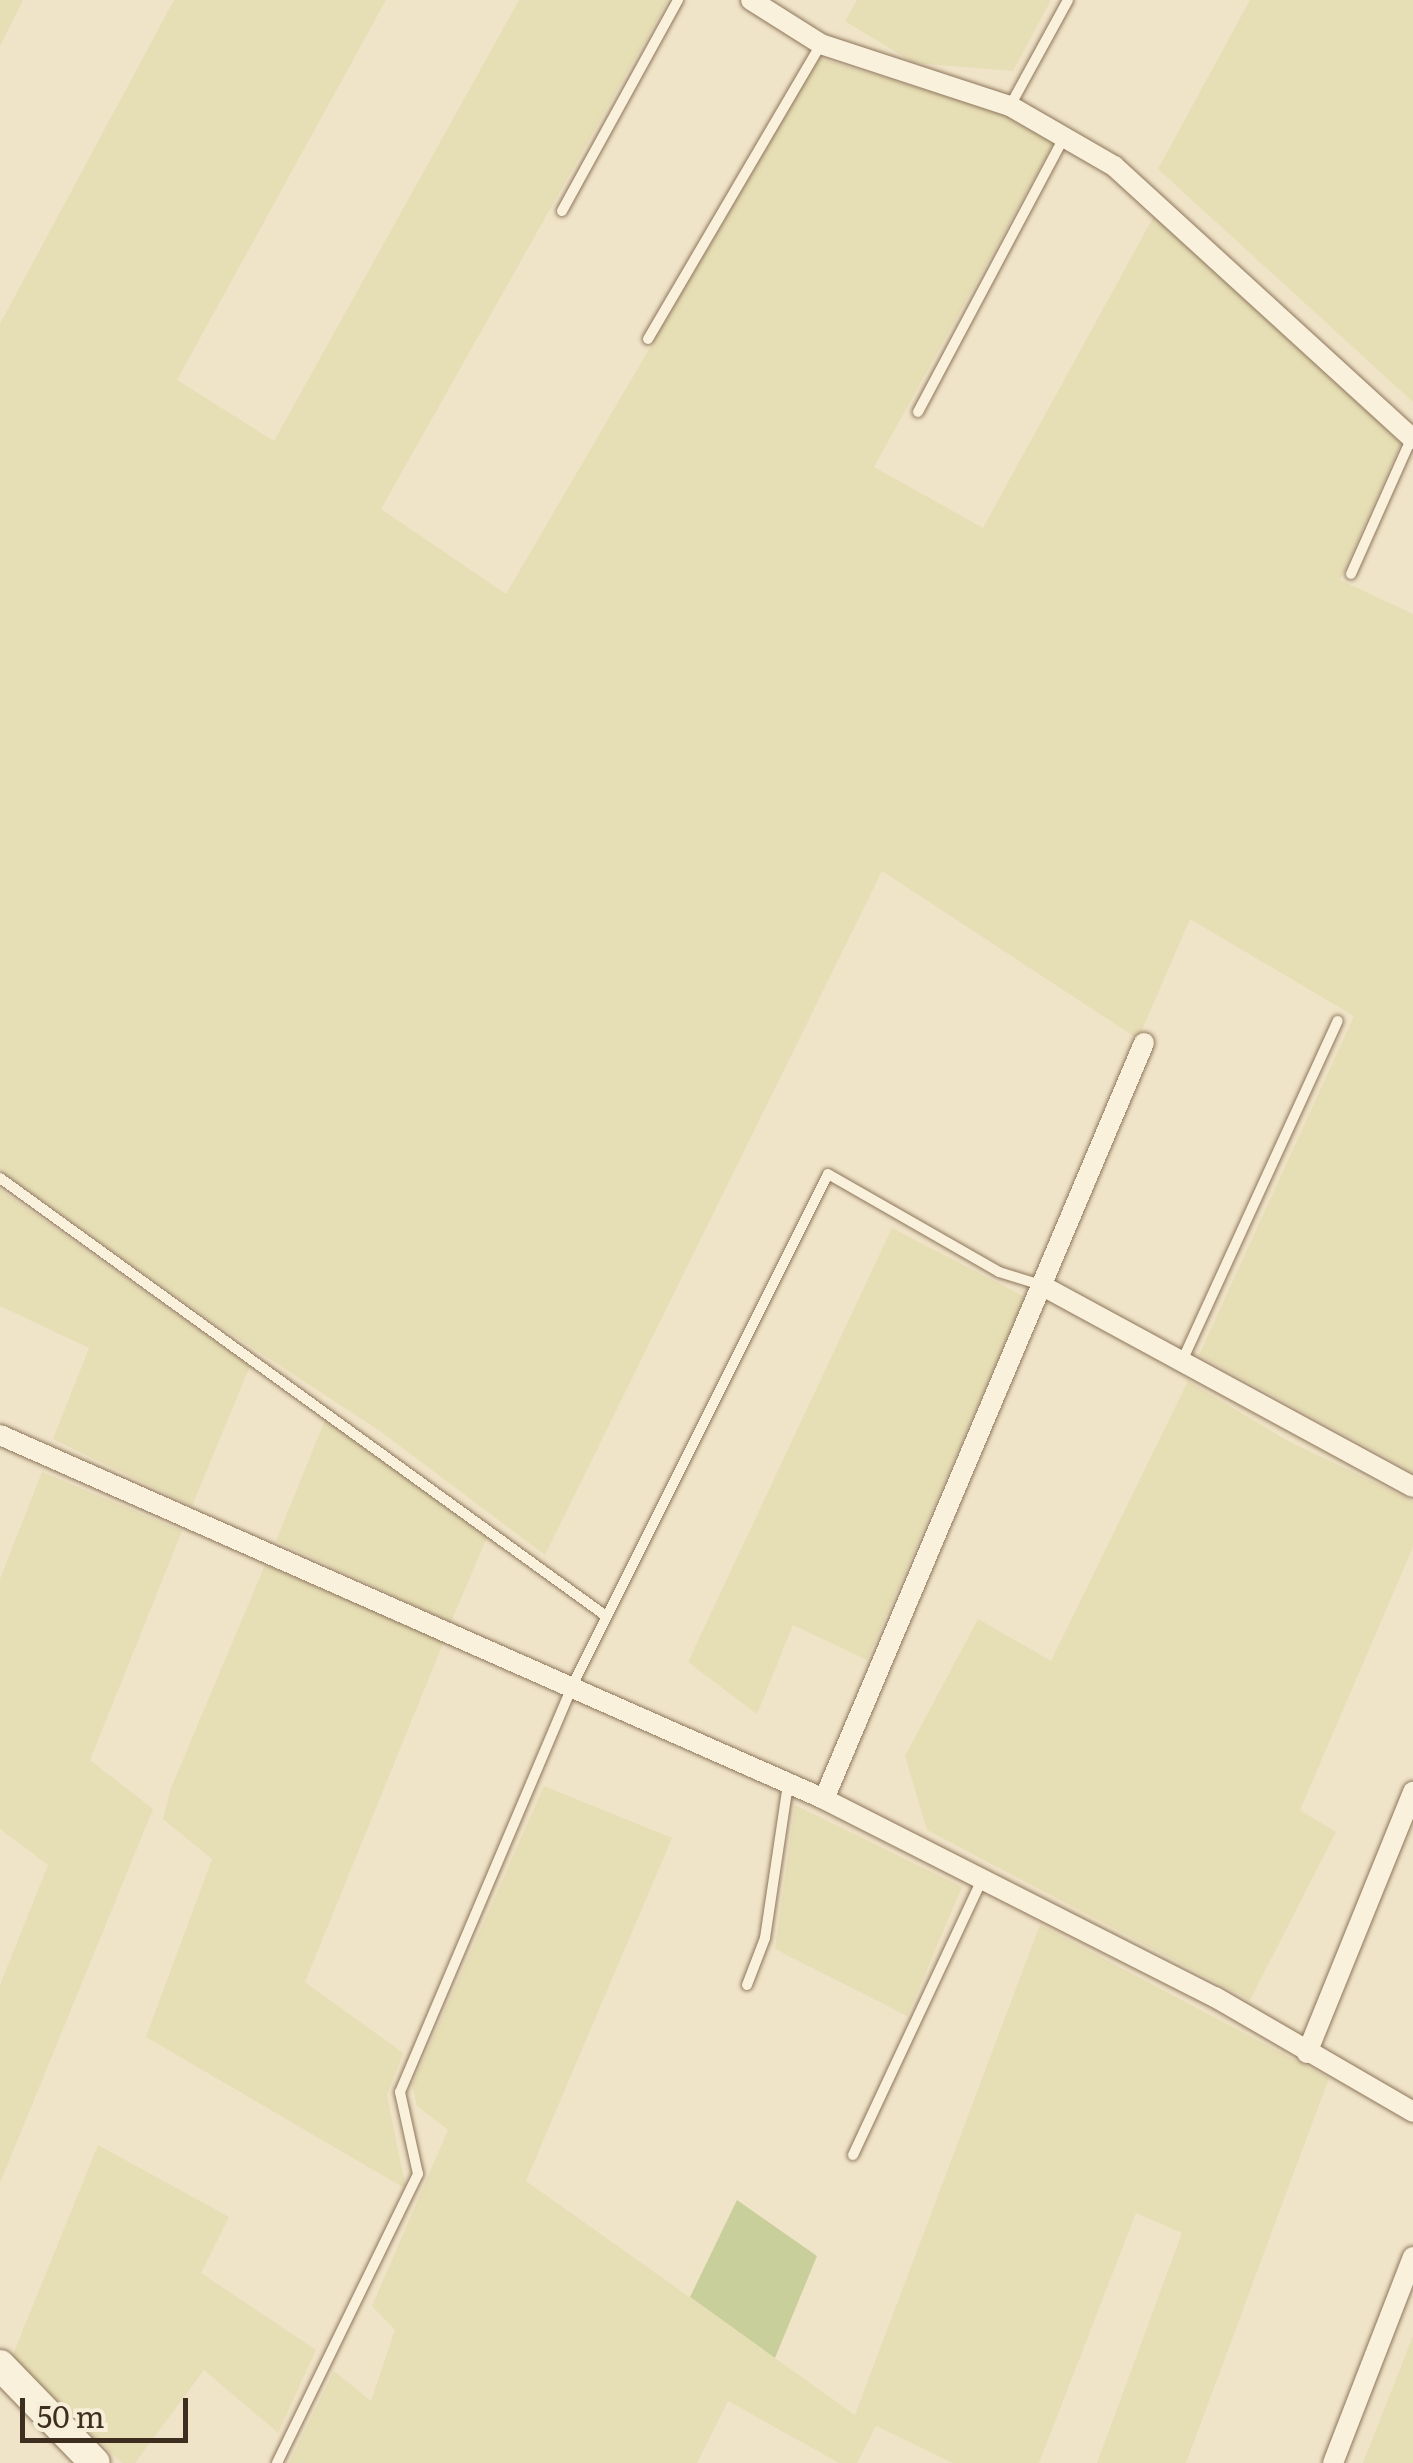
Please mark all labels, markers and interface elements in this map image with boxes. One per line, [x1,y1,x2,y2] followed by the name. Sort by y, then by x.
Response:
[25,2378,192,2440] scale bar
[37,2393,105,2437] text: 50 m

